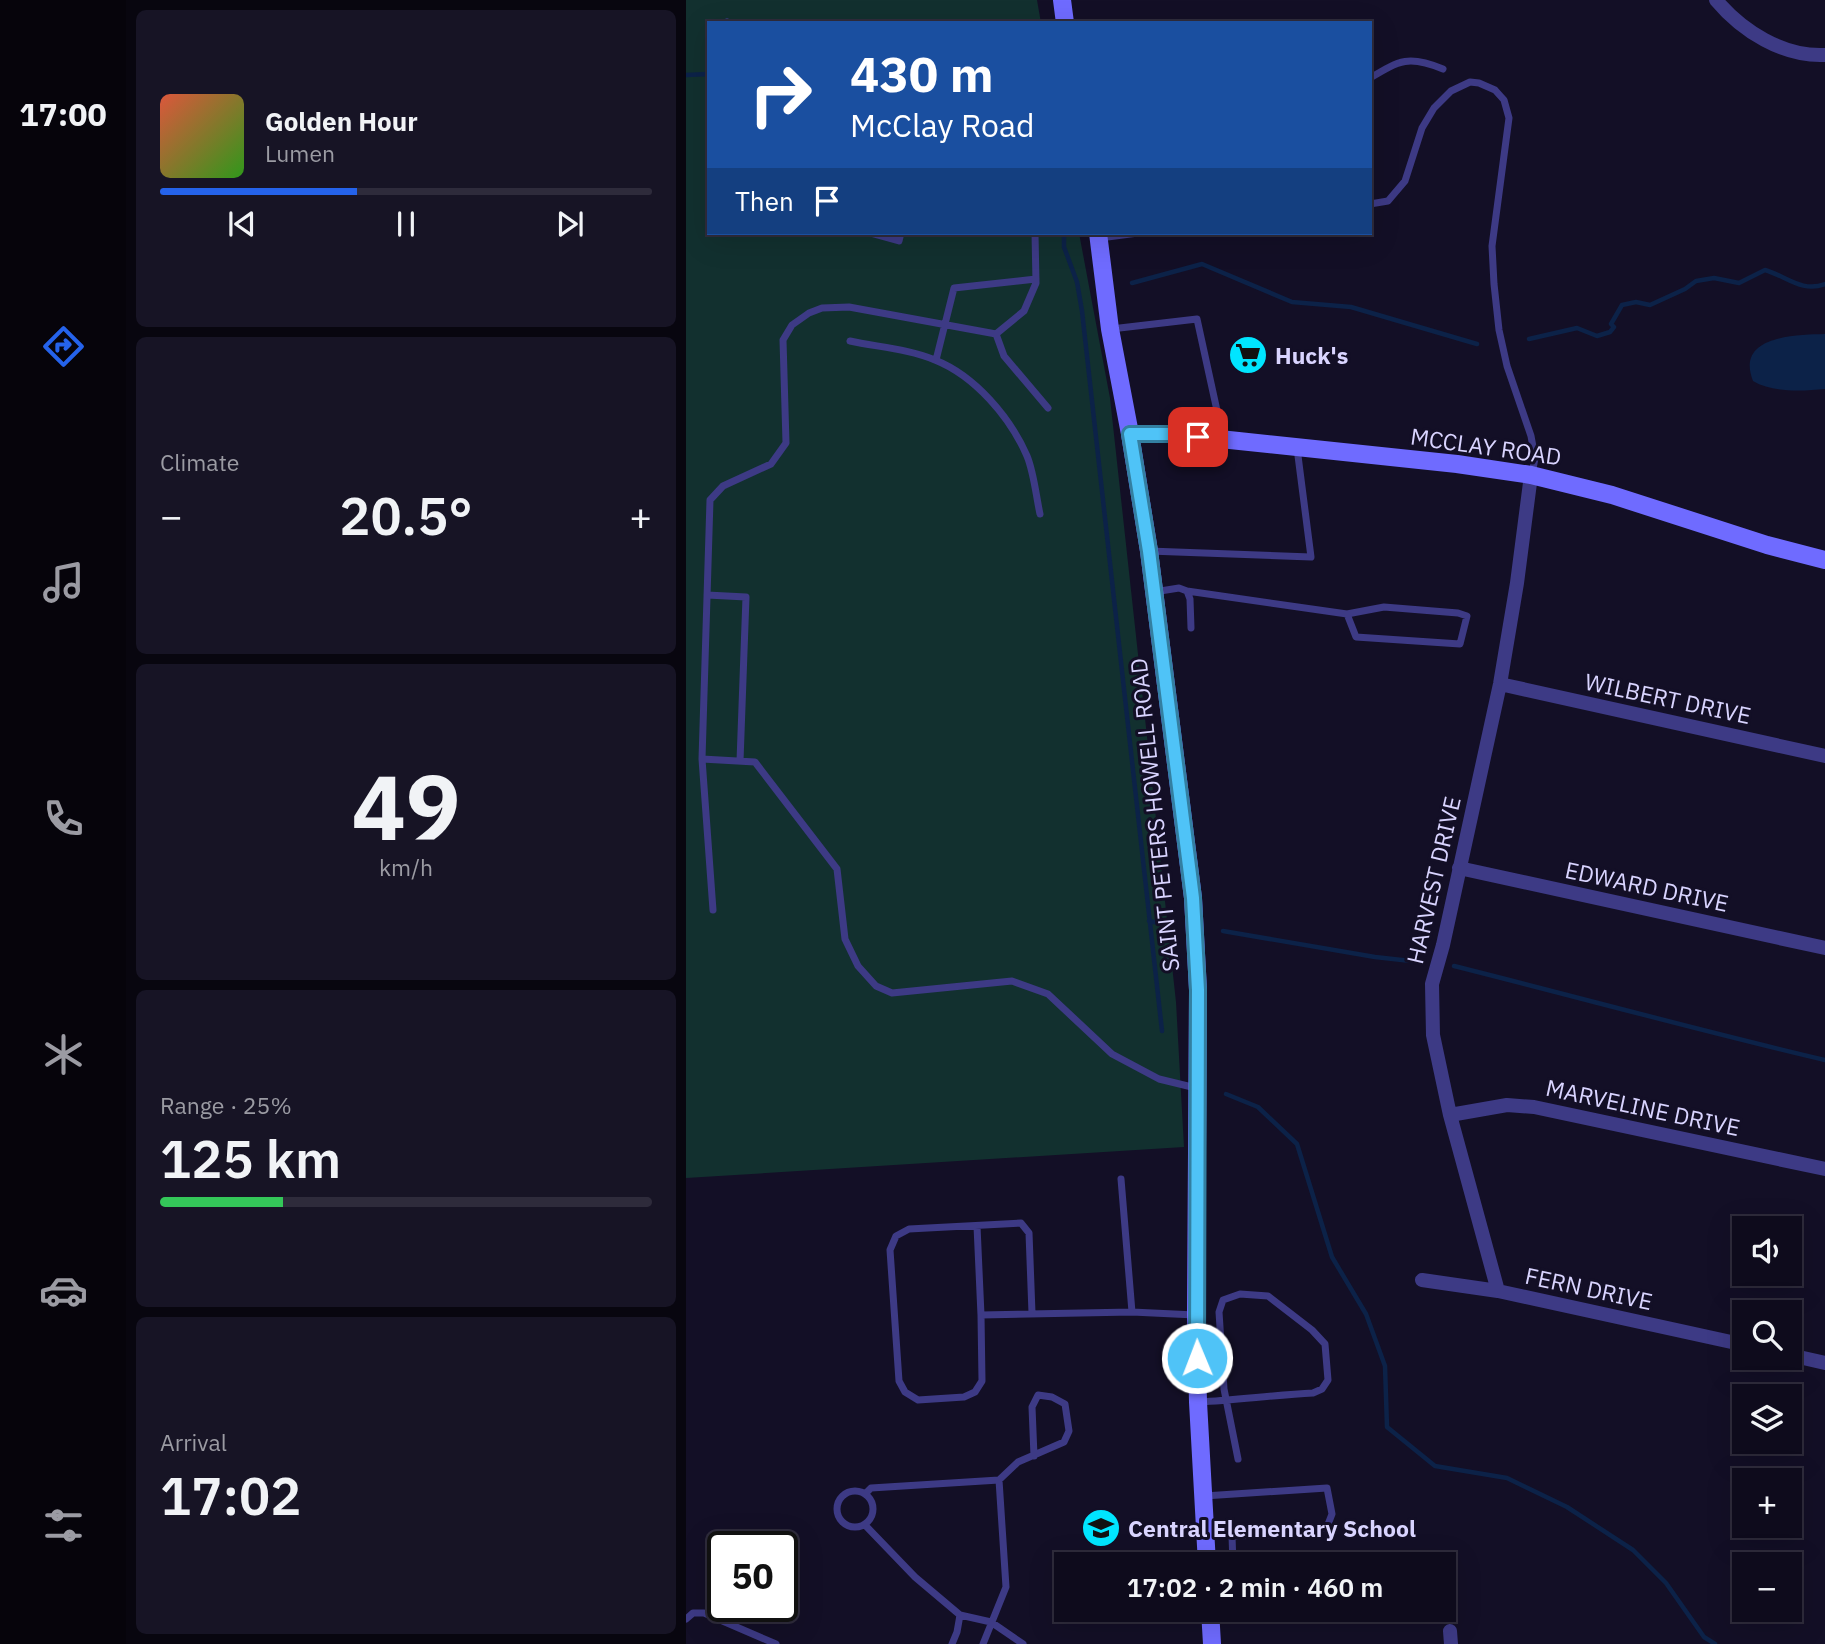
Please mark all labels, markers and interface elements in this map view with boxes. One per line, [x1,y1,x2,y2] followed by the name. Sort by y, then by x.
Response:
[850,42,994,105] text: 430 m
[735,49,826,140] icon: right
[19,93,107,135] text: 17:00
[265,104,418,138] text: Golden Hour
[850,104,1035,146] text: McClay Road
[265,138,335,168] text: Lumen
[808,182,846,220] icon: arrive
[735,184,794,218] text: Then
[223,205,261,243] icon: previous
[387,205,425,243] icon: pause
[551,205,589,243] icon: next
[39,322,88,371] icon: directions
[1227,334,1269,376] supermarket icon: Huck's
[1275,340,1348,370] place label: Huck's
[1168,407,1228,467] pin
[1179,418,1217,456] icon: arrive
[1409,421,1563,471] street label: MCCLAY ROAD
[160,447,239,477] text: Climate
[339,482,473,549] text: 20.5°
[160,491,183,540] text: −
[629,491,652,540] text: +
[39,558,88,607] icon: music
[1123,657,1185,973] street label: SAINT PETERS HOWELL ROAD
[1582,666,1754,730] street label: WILBERT DRIVE
[351,747,461,865] text: 49
[1399,793,1467,967] street label: HARVEST DRIVE
[39,794,88,843] icon: phone
[379,852,433,882] text: km/h
[1563,854,1731,918] street label: EDWARD DRIVE
[39,1030,88,1079] icon: climate
[1543,1072,1743,1142] street label: MARVELINE DRIVE
[160,1090,292,1120] text: Range · 25%
[160,1125,341,1192] text: 125 km
[1732,1216,1802,1622] map controls
[1732,1216,1802,1286] button: sound
[1523,1260,1655,1316] street label: FERN DRIVE
[39,1266,88,1315] icon: car
[1732,1300,1802,1370] button: search
[1160,1321,1234,1395] position arrow
[1732,1384,1802,1454] button: layers
[160,1427,227,1457] text: Arrival
[160,1462,301,1529] text: 17:02
[1732,1468,1802,1538] button: +
[39,1501,88,1550] icon: filters
[1080,1507,1122,1549] school or university icon: Central Elementary School
[1128,1513,1416,1543] place label: Central Elementary School
[707,1531,798,1622] speed limit sign: 50
[1732,1552,1802,1622] button: −
[1127,1570,1383,1604] text: 17:02 · 2 min · 460 m

